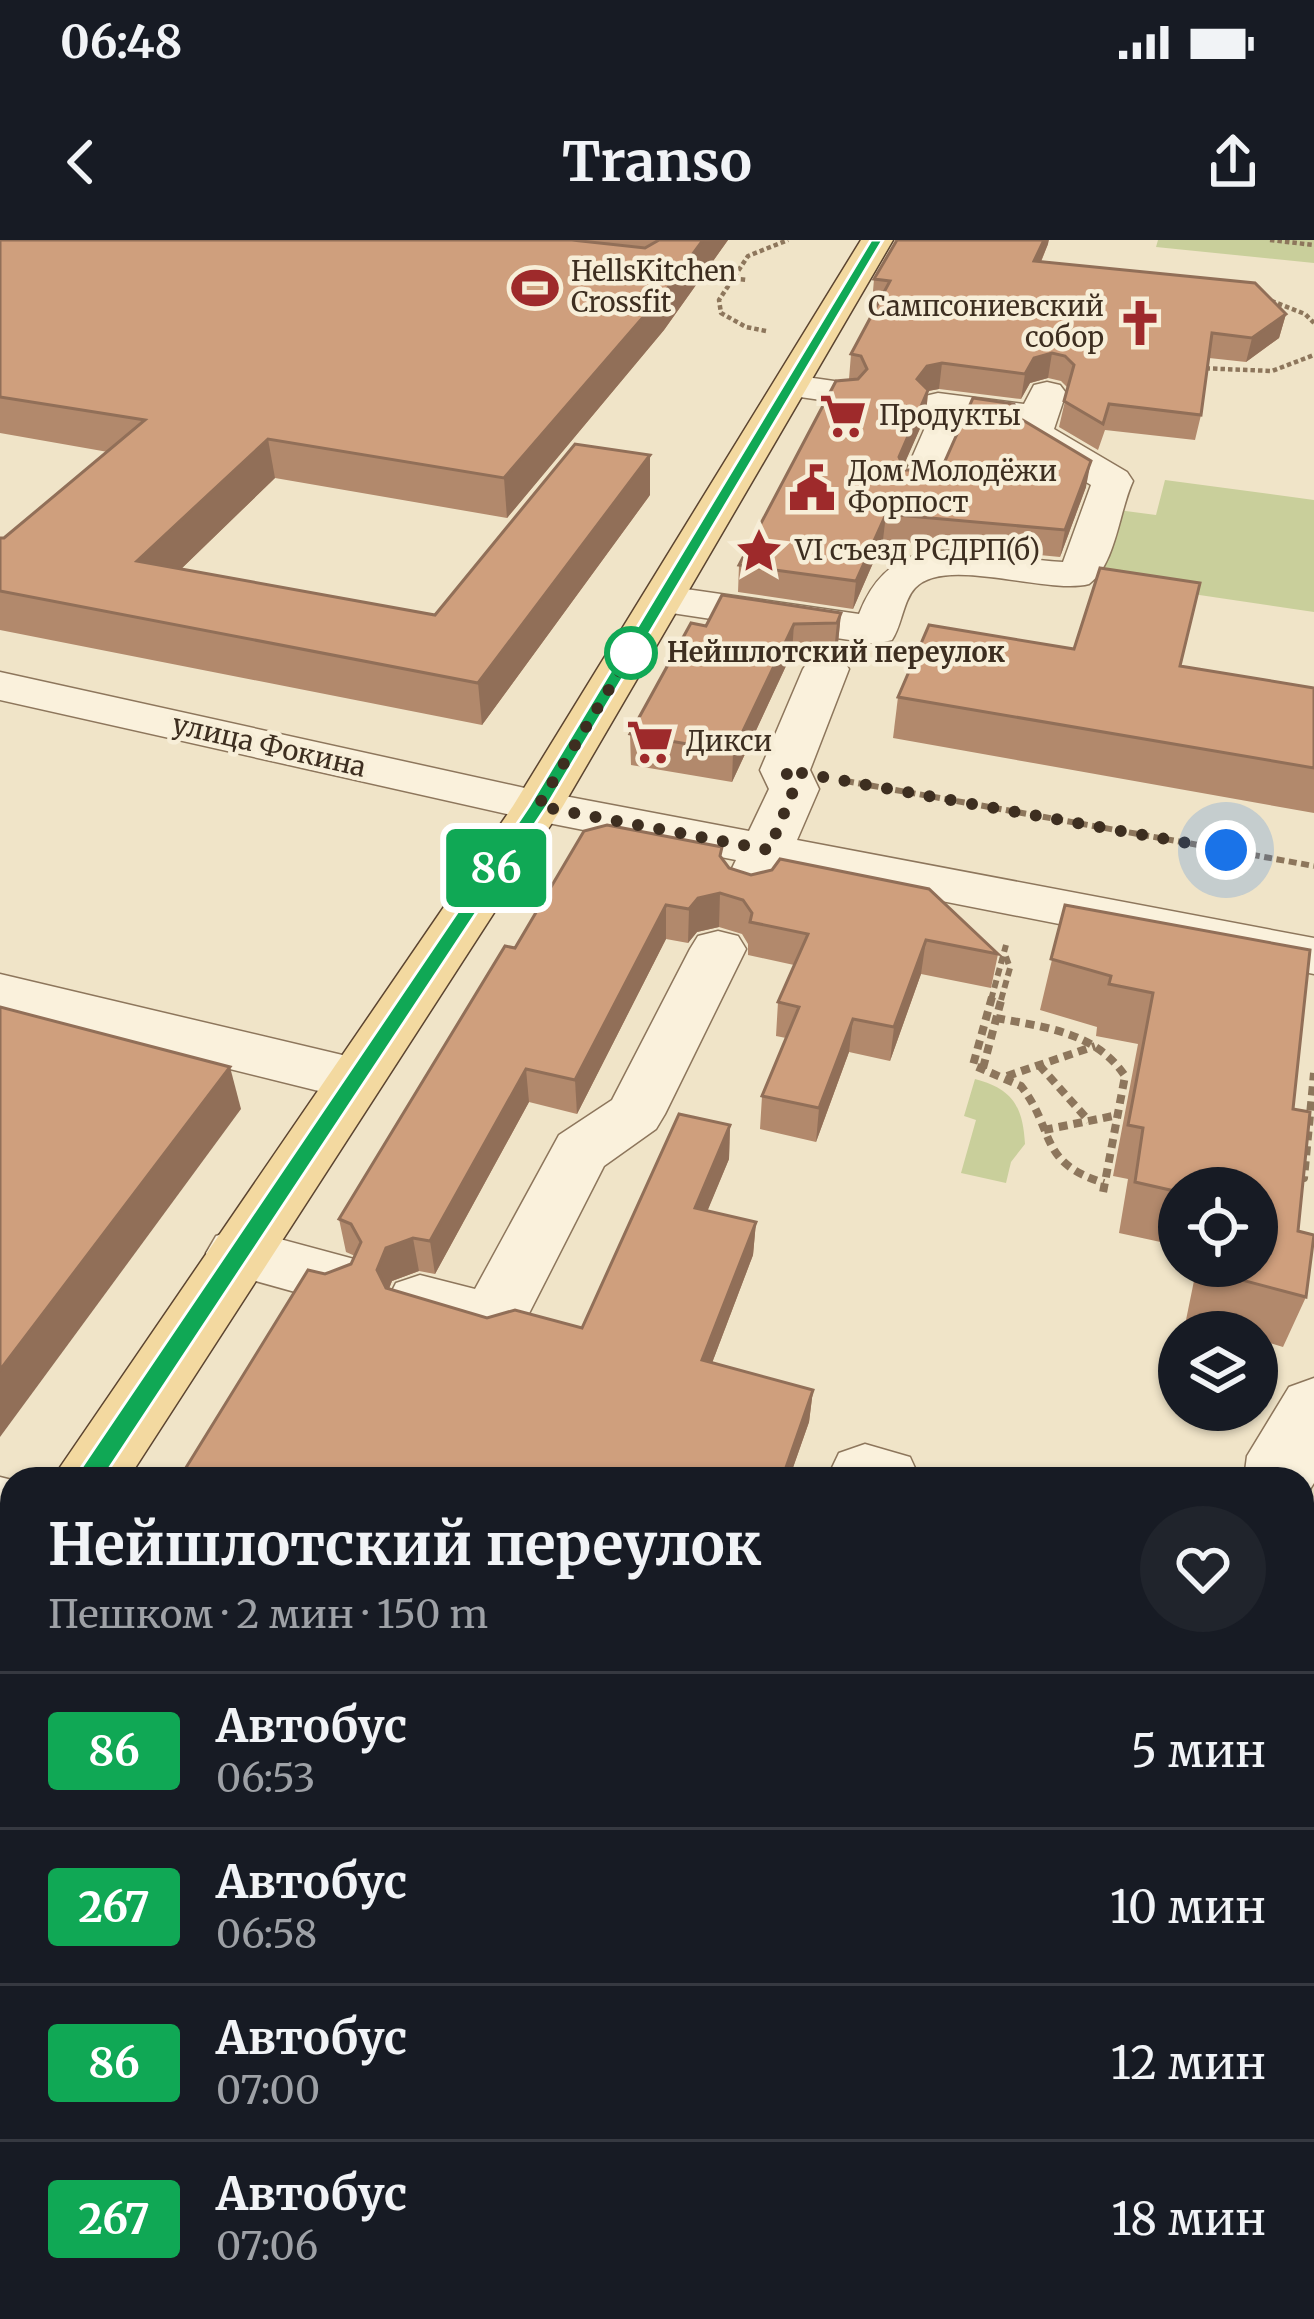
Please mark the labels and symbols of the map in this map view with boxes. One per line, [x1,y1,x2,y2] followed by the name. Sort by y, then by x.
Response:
[571,254,737,319] place label: HellsKitchen Crossfit
[510,263,560,313] sports icon: HellsKitchen Crossfit
[868,289,1104,354] place label: Сампсониевский собор
[1115,298,1165,348] church icon: Сампсониевский собор
[818,391,868,441] supermarket icon: Продукты
[879,398,1021,432] place label: Продукты
[848,454,1057,519] place label: Дом Молодёжи Форпост
[787,463,837,513] public building icon: Дом Молодёжи Форпост
[734,526,784,576] place icon: VI съезд РСДРП(б)
[794,533,1040,567] place label: VI съезд РСДРП(б)
[606,628,656,678] marker: Нейшлотский переулок
[667,635,1005,669] place label: Нейшлотский переулок
[169,706,369,784] street label: улица Фокина
[625,717,675,767] supermarket icon: Дикси
[686,724,772,758] place label: Дикси
[1196,820,1256,880] your location
[442,829,550,907] line badge: 86

